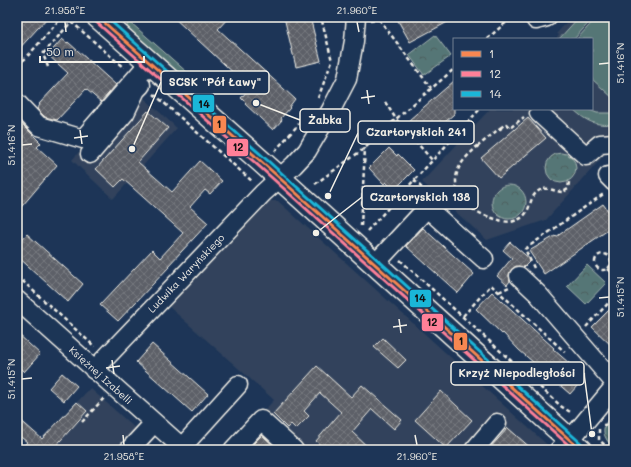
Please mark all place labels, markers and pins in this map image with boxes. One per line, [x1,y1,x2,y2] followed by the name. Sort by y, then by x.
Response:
[161,71,269,94] callout: SCSK "Pół Ławy"
[300,109,350,132] callout: Żabka
[358,121,474,144] callout: Czartoryskich 241
[362,186,478,209] callout: Czartoryskich 138
[451,362,584,385] callout: Krzyż Niepodległości

